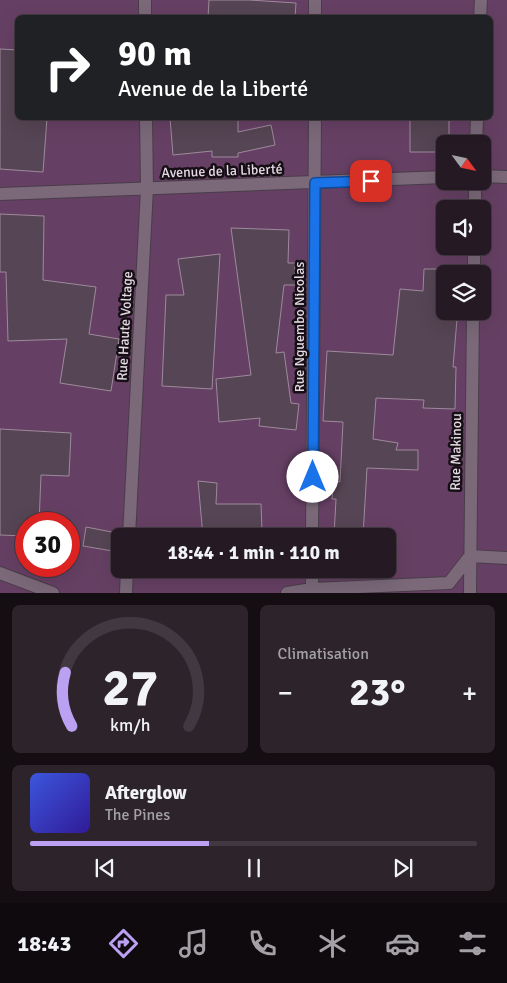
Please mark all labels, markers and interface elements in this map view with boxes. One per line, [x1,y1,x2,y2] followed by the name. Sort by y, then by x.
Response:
[118,32,192,75] text: 90 m
[35,35,100,100] icon: right
[118,75,308,102] text: Avenue de la Liberté
[436,135,491,190] north arrow
[436,135,491,320] map controls
[161,160,283,182] street label: Avenue de la Liberté
[350,160,392,202] pin
[357,167,385,195] icon: arrive
[436,200,491,255] button: sound
[291,262,308,392] street label: Rue Nguembo Nicolas
[436,265,491,320] button: layers
[114,271,136,381] street label: Rue Haute Voltage
[447,413,465,491] street label: Rue Makinou
[286,450,338,502] position arrow
[15,512,80,577] speed limit sign: 30
[167,541,340,565] text: 18:44 · 1 min · 110 m
[278,644,369,664] text: Climatisation
[102,656,158,720] text: 27
[349,669,405,716] text: 23°
[278,676,293,710] text: −
[462,676,477,710] text: +
[110,714,150,736] text: km/h
[105,781,187,805] text: Afterglow
[105,805,170,825] text: The Pines
[91,854,119,882] icon: previous
[240,854,268,882] icon: pause
[389,854,417,882] icon: next
[106,926,141,961] icon: directions
[176,926,211,961] icon: music
[245,926,280,961] icon: phone
[315,926,350,961] icon: climate
[385,926,420,961] icon: car
[455,926,490,961] icon: filters
[17,930,71,957] text: 18:43

